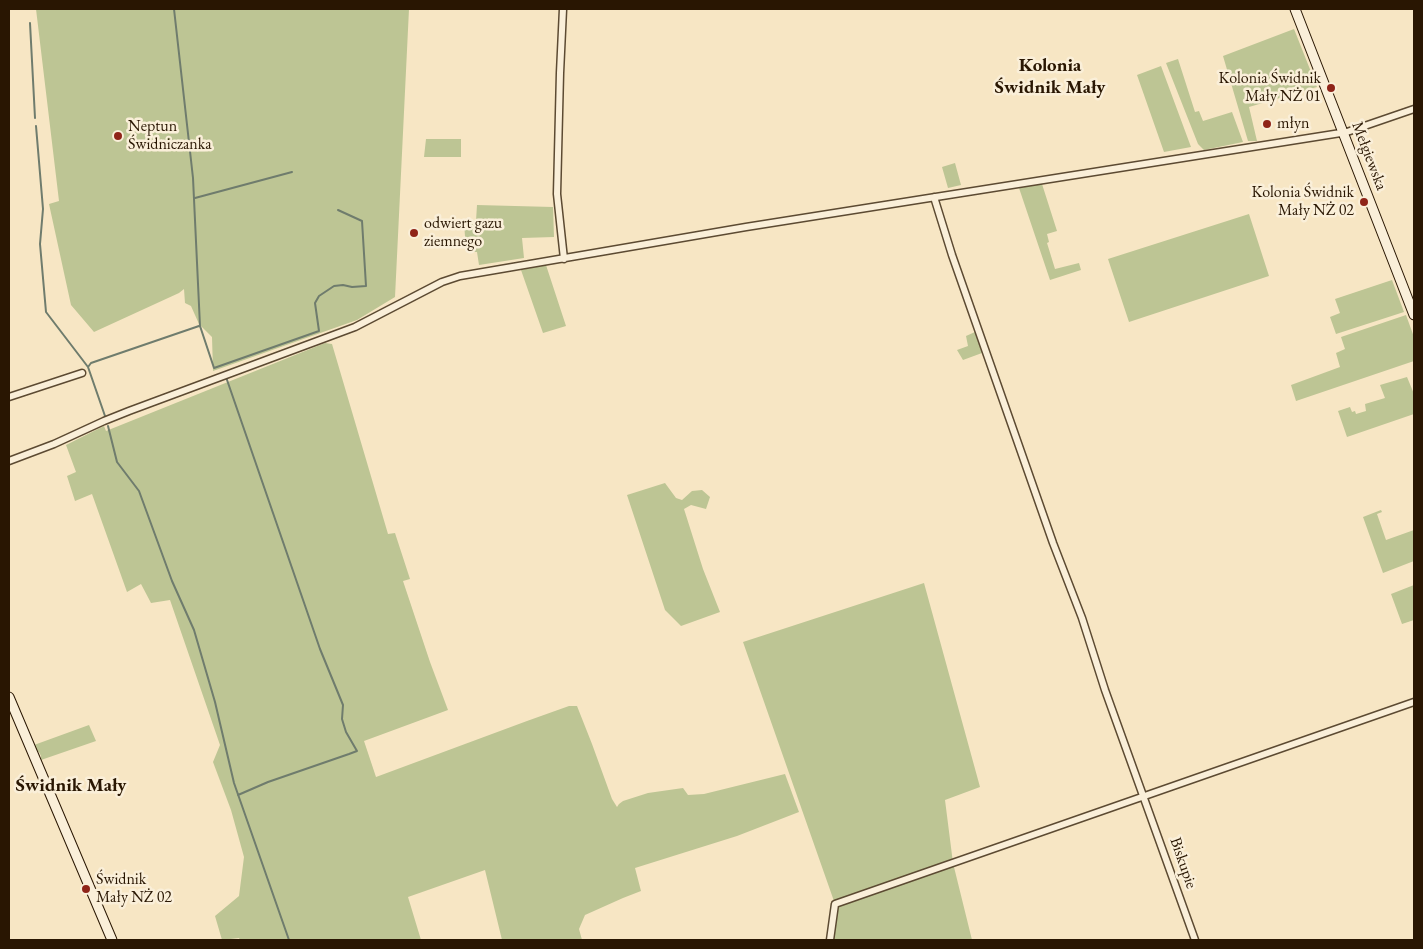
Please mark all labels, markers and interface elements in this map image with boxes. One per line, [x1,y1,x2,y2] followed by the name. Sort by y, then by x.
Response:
[995,55,1105,99] district label: Kolonia Świdnik Mały
[1218,69,1321,107] place label: Kolonia Świdnik Mały NŻ 01
[1325,82,1337,94] marker: Kolonia Świdnik Mały NŻ 01
[1277,114,1309,134] place label: młyn
[128,117,212,155] place label: Neptun Świdniczanka
[1261,118,1273,130] marker: młyn
[1347,119,1391,193] street label: Mełgiewska
[112,130,124,142] marker: Neptun Świdniczanka
[1251,183,1354,221] place label: Kolonia Świdnik Mały NŻ 02
[1358,196,1370,208] marker: Kolonia Świdnik Mały NŻ 02
[424,214,502,252] place label: odwiert gazu ziemnego
[408,227,420,239] marker: odwiert gazu ziemnego
[16,775,126,797] district label: Świdnik Mały
[1165,835,1201,891] street label: Biskupie
[96,870,172,908] place label: Świdnik Mały NŻ 02
[80,883,92,895] marker: Świdnik Mały NŻ 02

